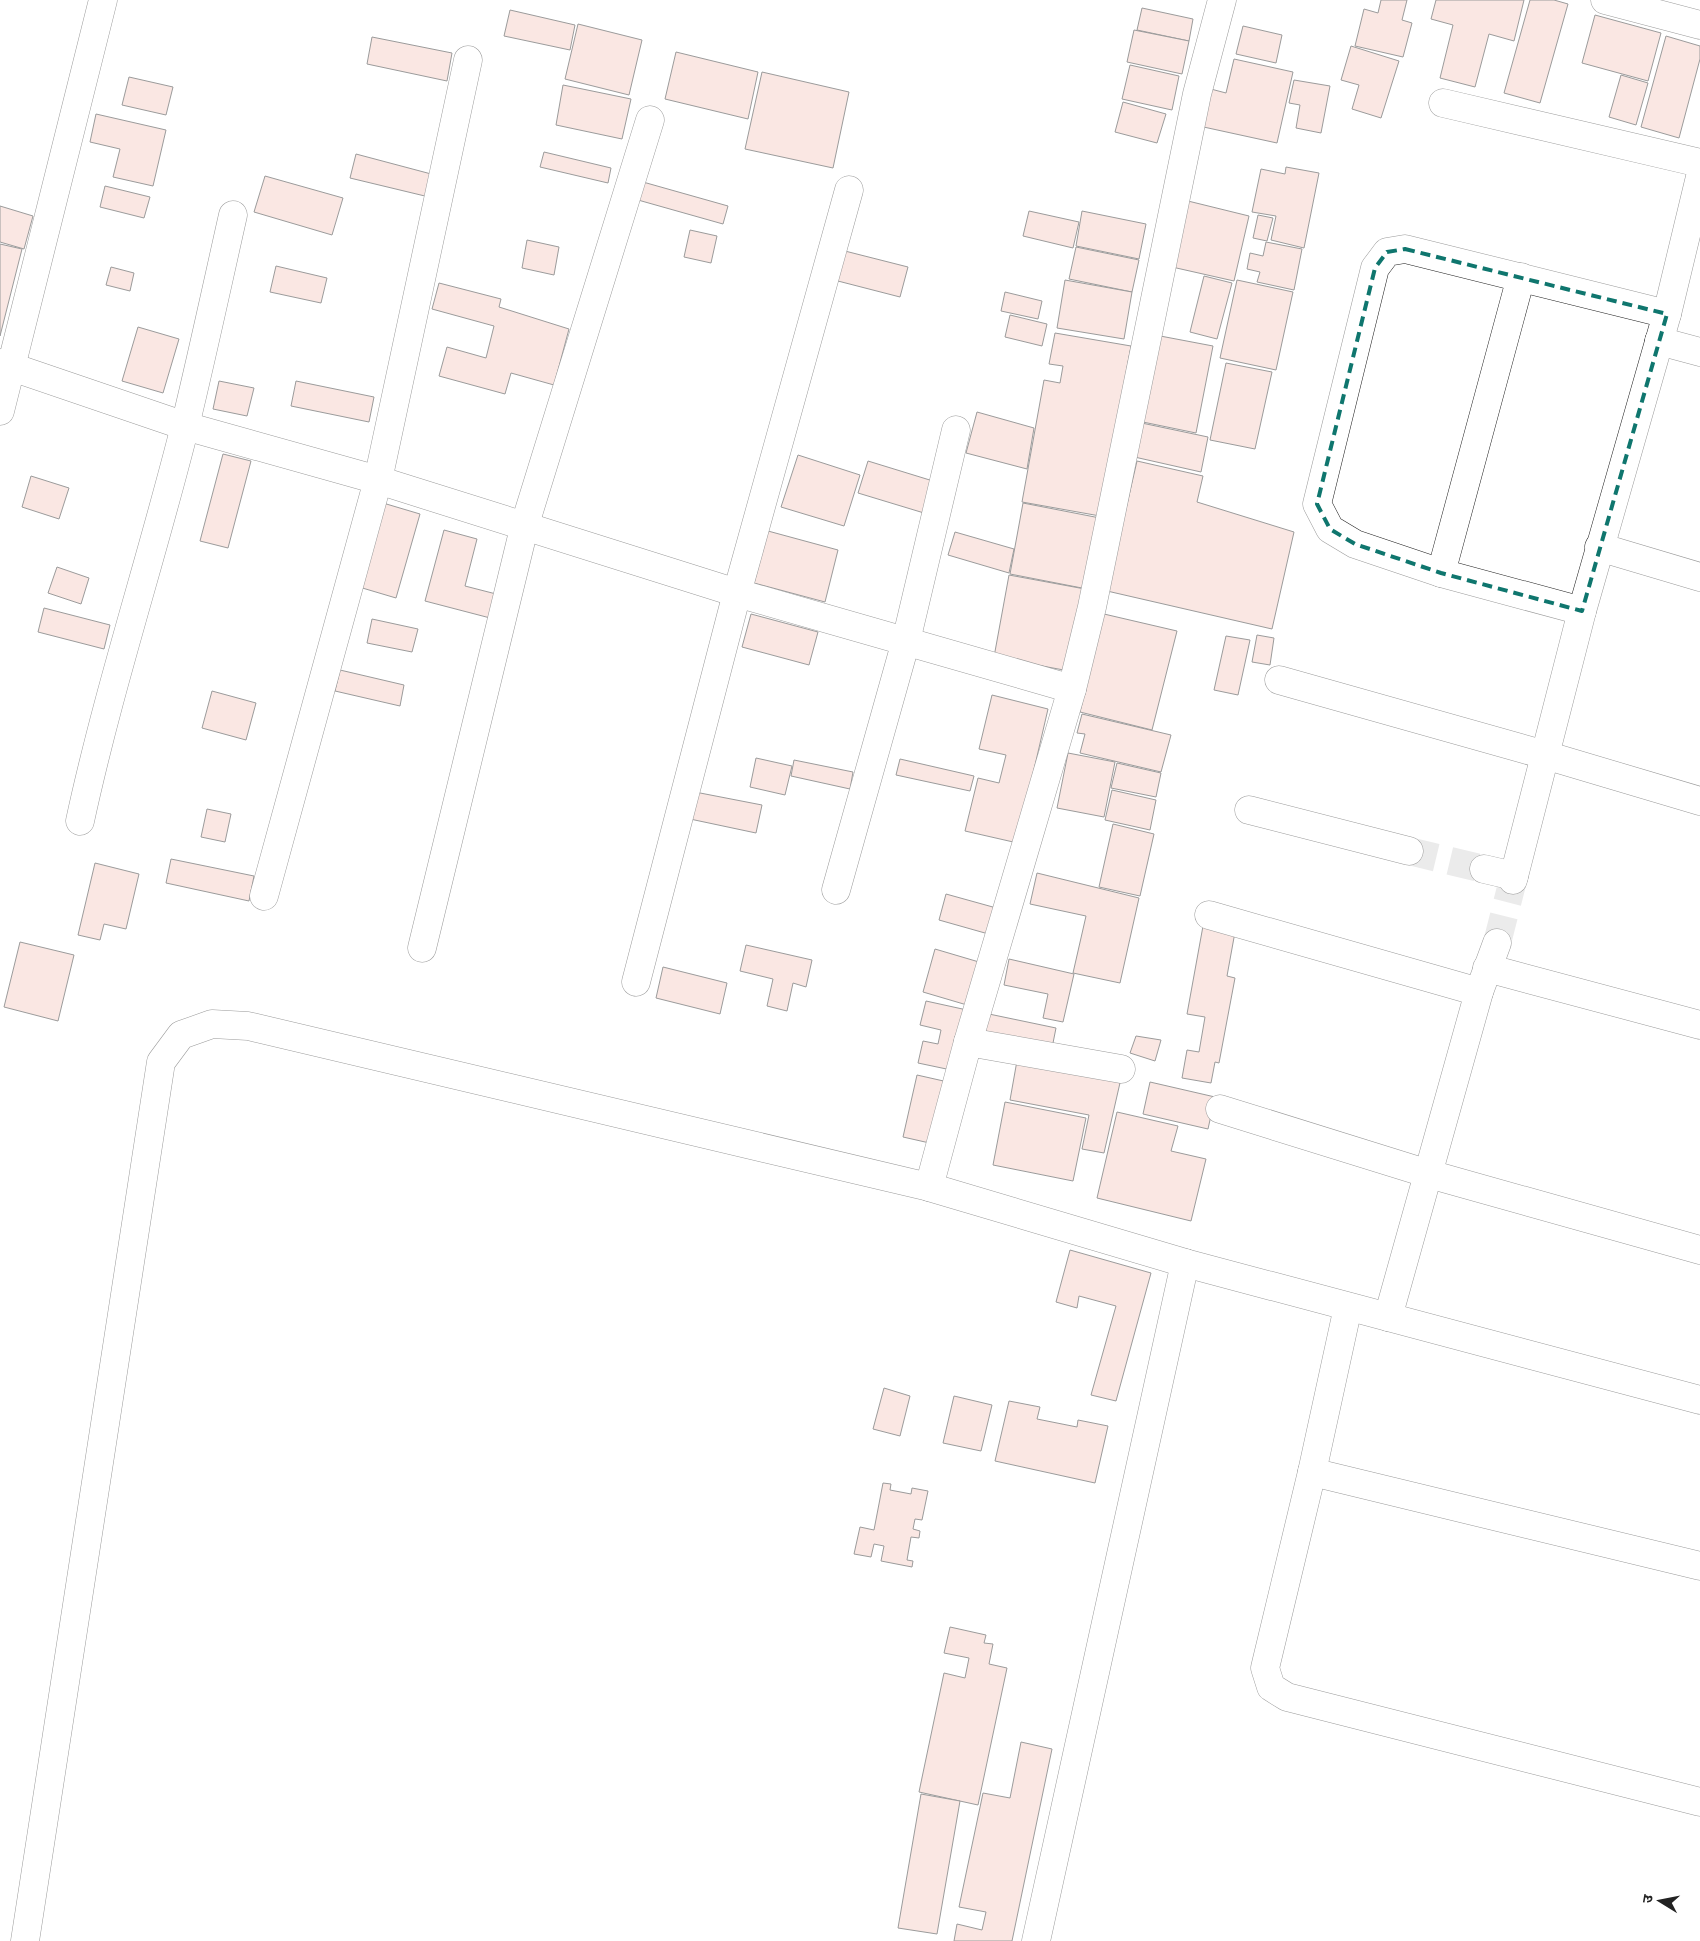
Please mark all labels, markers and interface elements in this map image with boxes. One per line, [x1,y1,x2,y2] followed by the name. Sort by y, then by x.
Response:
[1635,1876,1685,1926] north arrow
[1638,1892,1656,1904] text: उ

